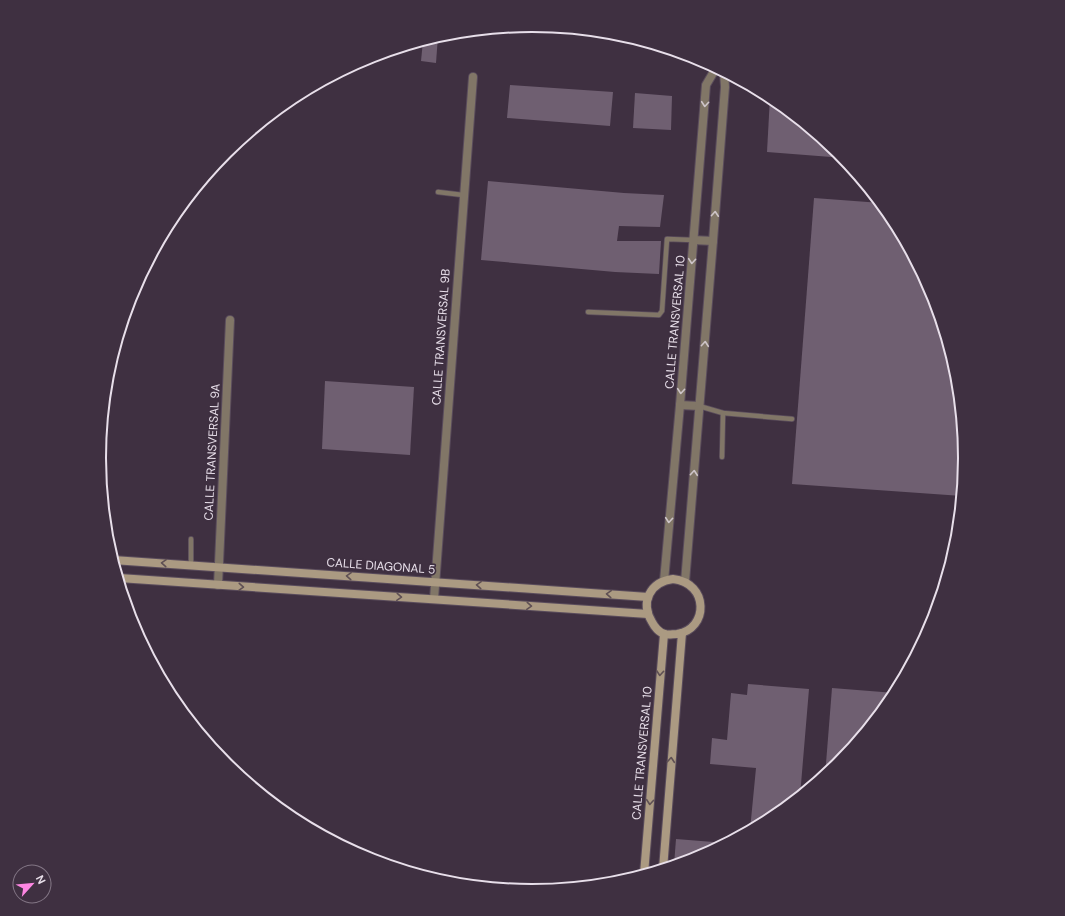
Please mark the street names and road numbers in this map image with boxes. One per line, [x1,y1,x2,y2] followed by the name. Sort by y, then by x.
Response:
[661,254,689,390] street label: CALLE TRANSVERSAL 10
[428,268,454,406] street label: CALLE TRANSVERSAL 9B
[200,383,224,521] street label: CALLE TRANSVERSAL 9A
[326,554,436,578] street label: CALLE DIAGONAL 5
[628,685,656,821] street label: CALLE TRANSVERSAL 10

